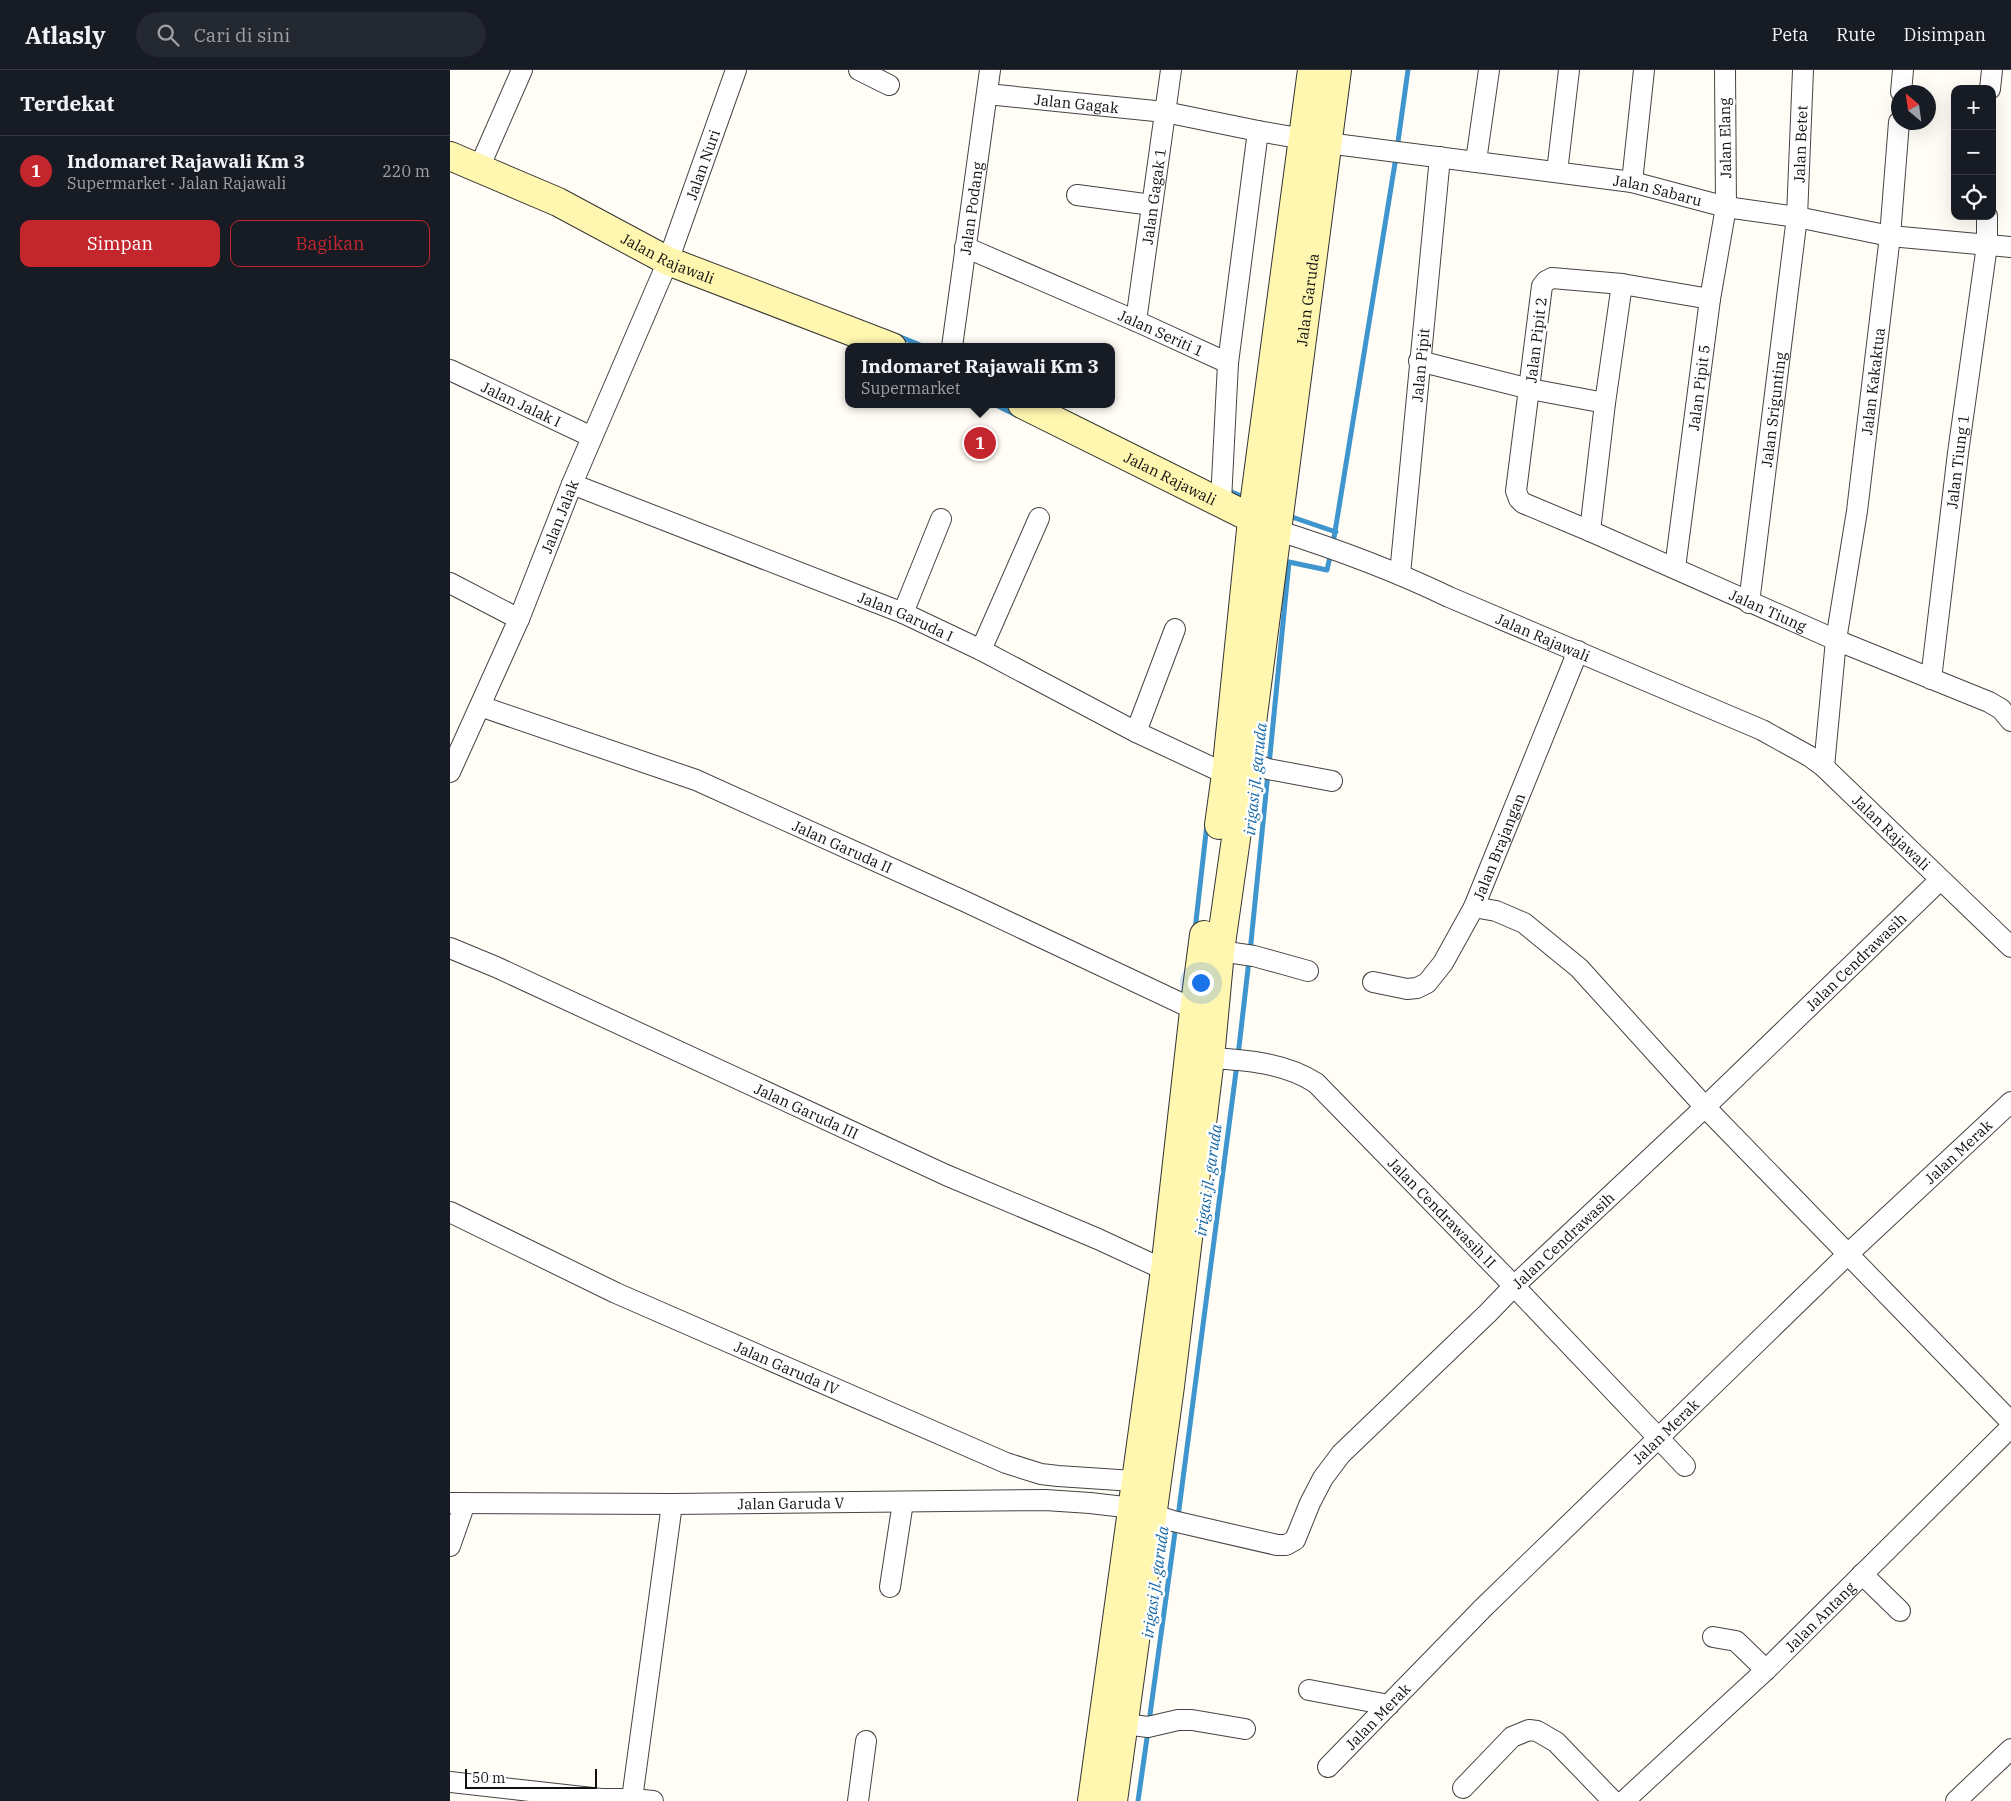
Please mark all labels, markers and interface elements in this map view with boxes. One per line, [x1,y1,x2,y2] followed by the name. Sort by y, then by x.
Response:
[136,12,486,57] search box
[25,19,106,51] text: Atlasly
[154,21,182,49] icon: search
[194,23,290,47] text: Cari di sini
[1772,23,1808,46] text: Peta
[1836,23,1875,46] text: Rute
[1903,23,1986,46] text: Disimpan
[1891,85,1936,130] north arrow
[1951,85,1996,220] map controls
[1951,85,1996,130] button: +
[20,89,114,117] text: Terdekat
[1033,89,1120,117] street label: Jalan Gagak
[1715,97,1735,179] street label: Jalan Elang
[1789,105,1811,183] street label: Jalan Betet
[681,127,724,202] street label: Jalan Nuri
[1951,130,1996,175] button: −
[1137,147,1170,246] street label: Jalan Gagak 1
[67,149,305,173] text: Indomaret Rajawali Km 3
[31,161,41,181] text: 1
[382,161,430,181] text: 220 m
[955,161,987,256] street label: Jalan Podang
[1612,170,1704,210] street label: Jalan Sabaru
[67,173,286,193] text: Supermarket · Jalan Rajawali
[1951,175,1996,220] button: locate
[20,220,220,267] button: Simpan
[230,220,430,267] button: Bagikan
[618,228,718,288] street label: Jalan Rajawali
[1292,252,1323,347] street label: Jalan Garuda
[1521,296,1551,384] street label: Jalan Pipit 2
[1116,305,1207,360] street label: Jalan Seriti 1
[1407,327,1433,403] street label: Jalan Pipit
[1857,327,1888,436] street label: Jalan Kakaktua
[845,343,1115,408] popup
[1683,343,1713,432] street label: Jalan Pipit 5
[1756,351,1790,468] street label: Jalan Srigunting
[861,354,1099,378] text: Indomaret Rajawali Km 3
[479,377,564,431] street label: Jalan Jalak I
[861,378,960,398] text: Supermarket
[1942,413,1973,510] street label: Jalan Tiung 1
[964,424,996,462] pin: 1
[1121,447,1220,509] street label: Jalan Rajawali
[536,477,582,556] street label: Jalan Jalak
[1727,585,1810,635] street label: Jalan Tiung
[855,587,957,645] street label: Jalan Garuda I
[1493,609,1593,666] street label: Jalan Rajawali
[1239,722,1271,836] water label: irigasi jl. garuda
[1468,790,1529,903] street label: Jalan Brajangan
[1849,790,1935,874] street label: Jalan Rajawali
[790,815,895,877] street label: Jalan Garuda II
[1801,908,1910,1015] street label: Jalan Cendrawasih
[1188,970,1214,996] your location
[752,1078,862,1143] street label: Jalan Garuda III
[1920,1115,1996,1187] street label: Jalan Merak
[1190,1122,1226,1237] water label: irigasi jl. garuda
[1384,1153,1500,1272] street label: Jalan Cendrawasih II
[1508,1188,1618,1292] street label: Jalan Cendrawasih
[732,1336,842,1399] street label: Jalan Garuda IV
[1628,1394,1703,1468] street label: Jalan Merak
[737,1493,845,1513] street label: Jalan Garuda V
[1137,1524,1173,1639] water label: irigasi jl. garuda
[1780,1578,1859,1656] street label: Jalan Antang
[1341,1679,1414,1753] street label: Jalan Merak
[465,1766,598,1789] scale bar
[472,1769,505,1787] text: 50 m

